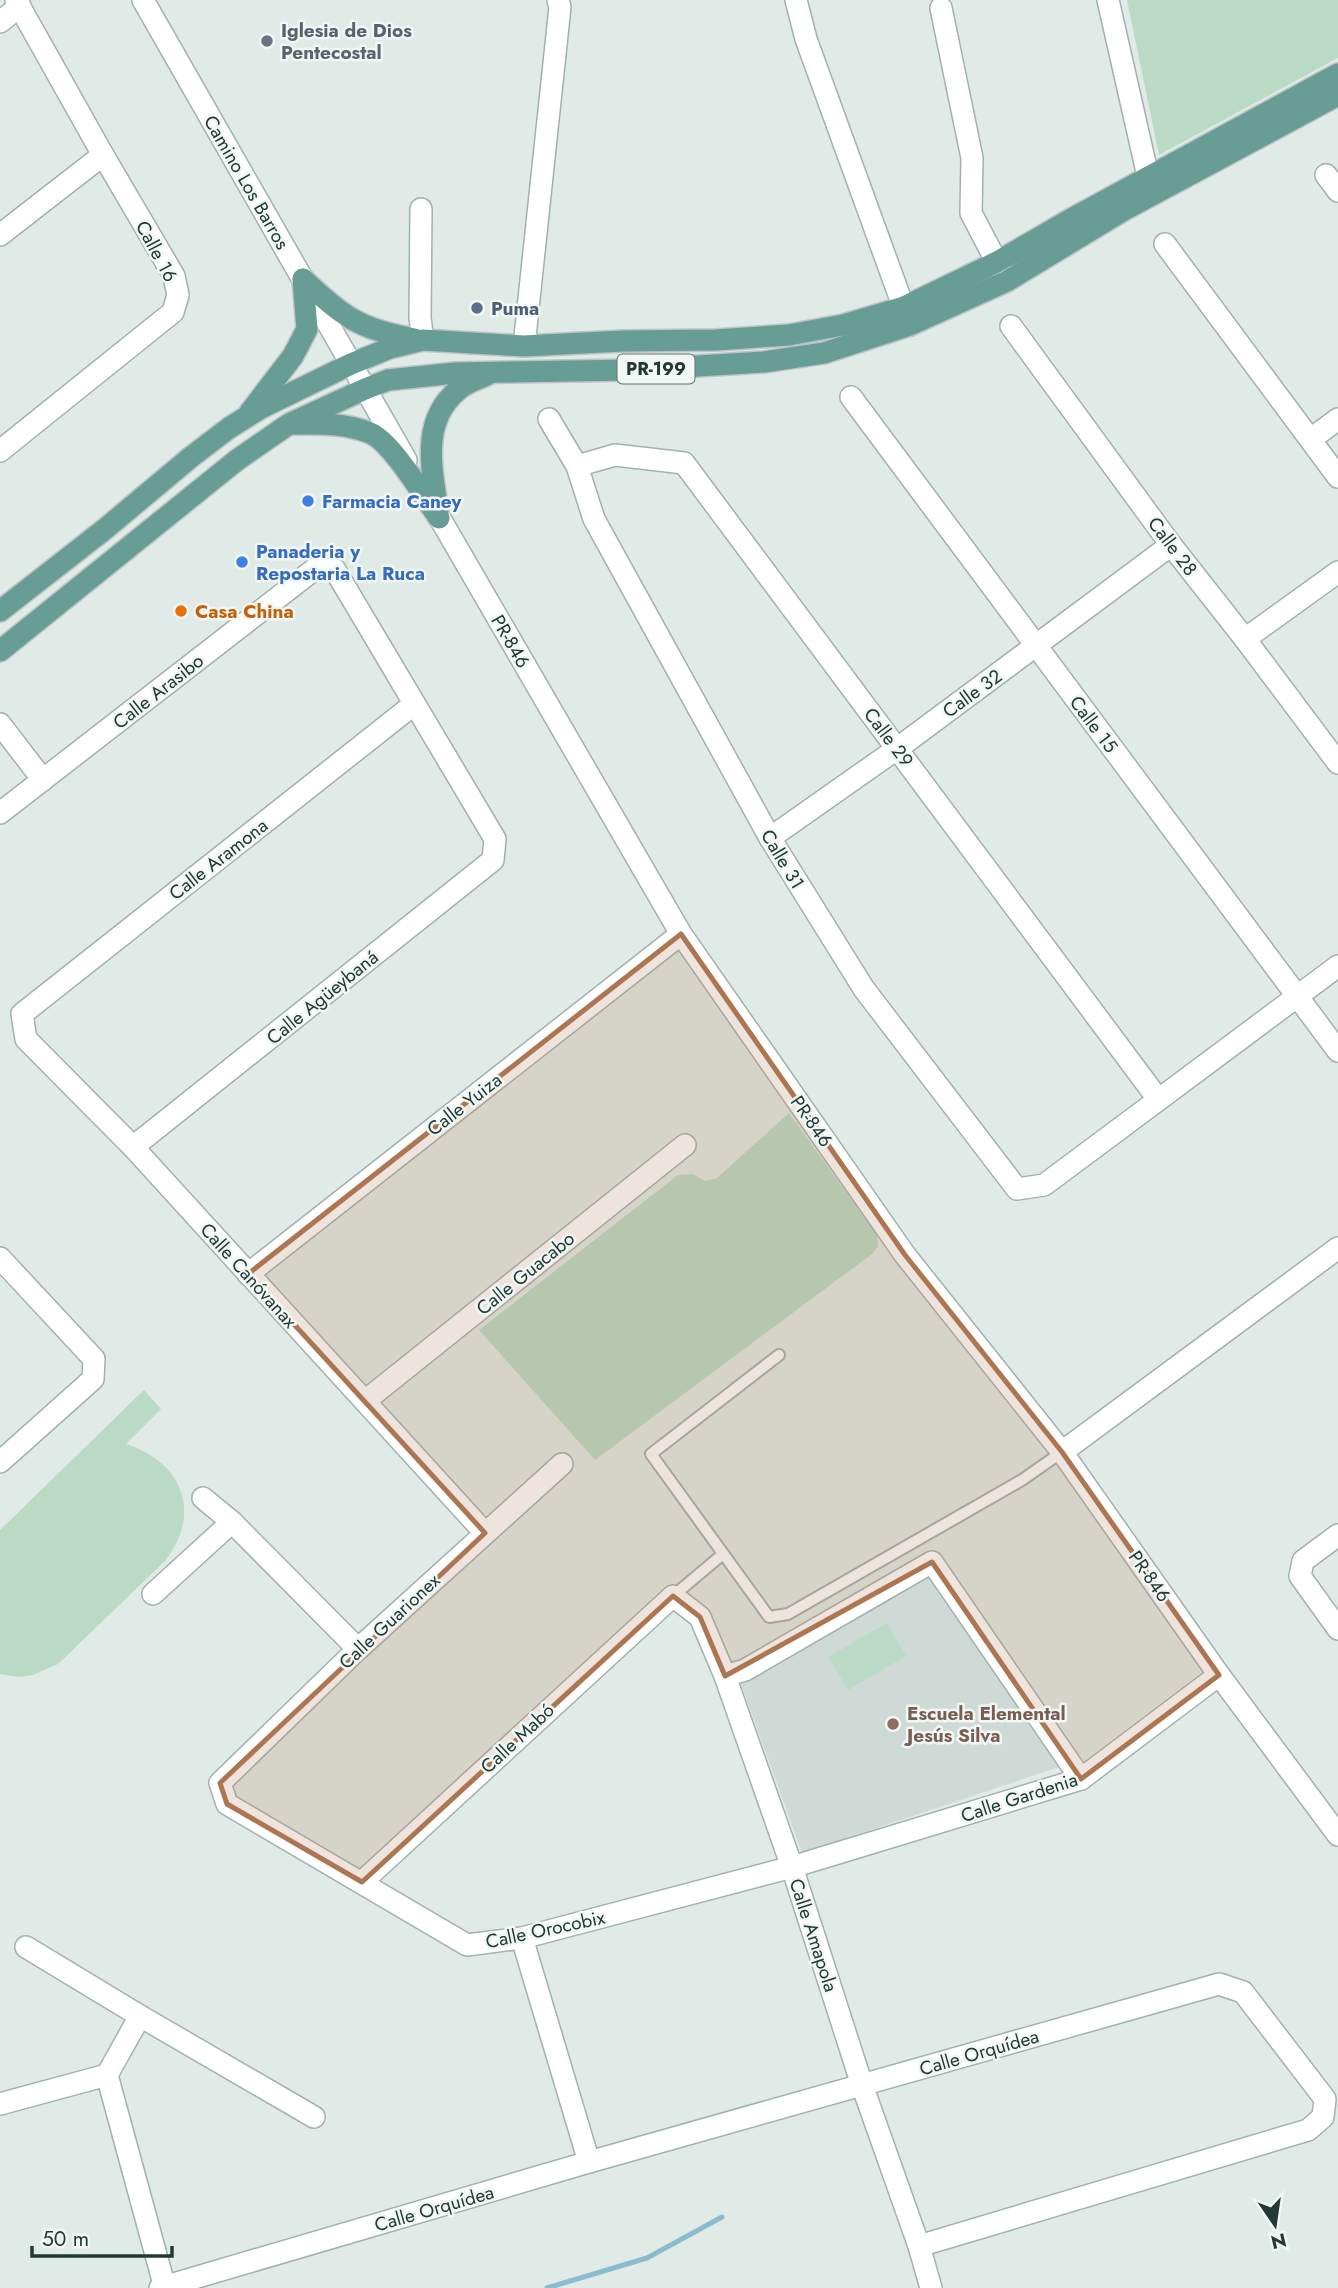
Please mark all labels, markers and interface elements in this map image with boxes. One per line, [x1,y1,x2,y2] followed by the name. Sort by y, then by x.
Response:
[281,17,412,66] place label: Iglesia de Dios Pentecostal
[259,33,275,49] marker: Iglesia de Dios Pentecostal
[197,110,296,255] street label: Camino Los Barros
[129,216,184,287] street label: Calle 16
[491,295,539,322] place label: Puma
[469,300,485,316] marker: Puma
[618,354,694,384] road number: PR-199
[322,488,462,515] place label: Farmacia Caney
[300,493,316,509] marker: Farmacia Caney
[1141,511,1204,581] street label: Calle 28
[256,538,425,587] place label: Panaderia y Repostaria La Ruca
[234,554,250,570] marker: Panaderia y Repostaria La Ruca
[195,598,294,625] place label: Casa China
[173,603,189,619] marker: Casa China
[485,610,537,673] street label: PR-846
[107,647,209,735] street label: Calle Arasibo
[937,663,1008,724] street label: Calle 32
[1063,690,1124,759] street label: Calle 15
[857,702,920,773] street label: Calle 29
[163,812,273,907] street label: Calle Aramona
[754,824,811,894] street label: Calle 31
[261,944,384,1051] street label: Calle Agüeybaná
[421,1067,507,1142] street label: Calle Yuiza
[784,1090,839,1153] street label: PR-846
[194,1217,303,1334] street label: Calle Canóvanax
[470,1225,580,1322] street label: Calle Guacabo
[1122,1545,1177,1608] street label: PR-846
[333,1567,446,1675] street label: Calle Guarionex
[474,1697,560,1780] street label: Calle Mabó
[903,1700,1066,1749] place label: Escuela Elemental Jesús Silva
[885,1716,901,1732] marker: Escuela Elemental Jesús Silva
[957,1766,1081,1829] street label: Calle Gardenia
[783,1875,845,1995] street label: Calle Amapola
[483,1904,607,1955] street label: Calle Orocobix
[916,2023,1042,2082] street label: Calle Orquídea
[371,2179,497,2238] street label: Calle Orquídea
[1240,2190,1310,2260] north arrow
[32,2214,172,2258] scale bar
[42,2224,89,2254] text: 50 m
[1268,2226,1289,2256] text: N

